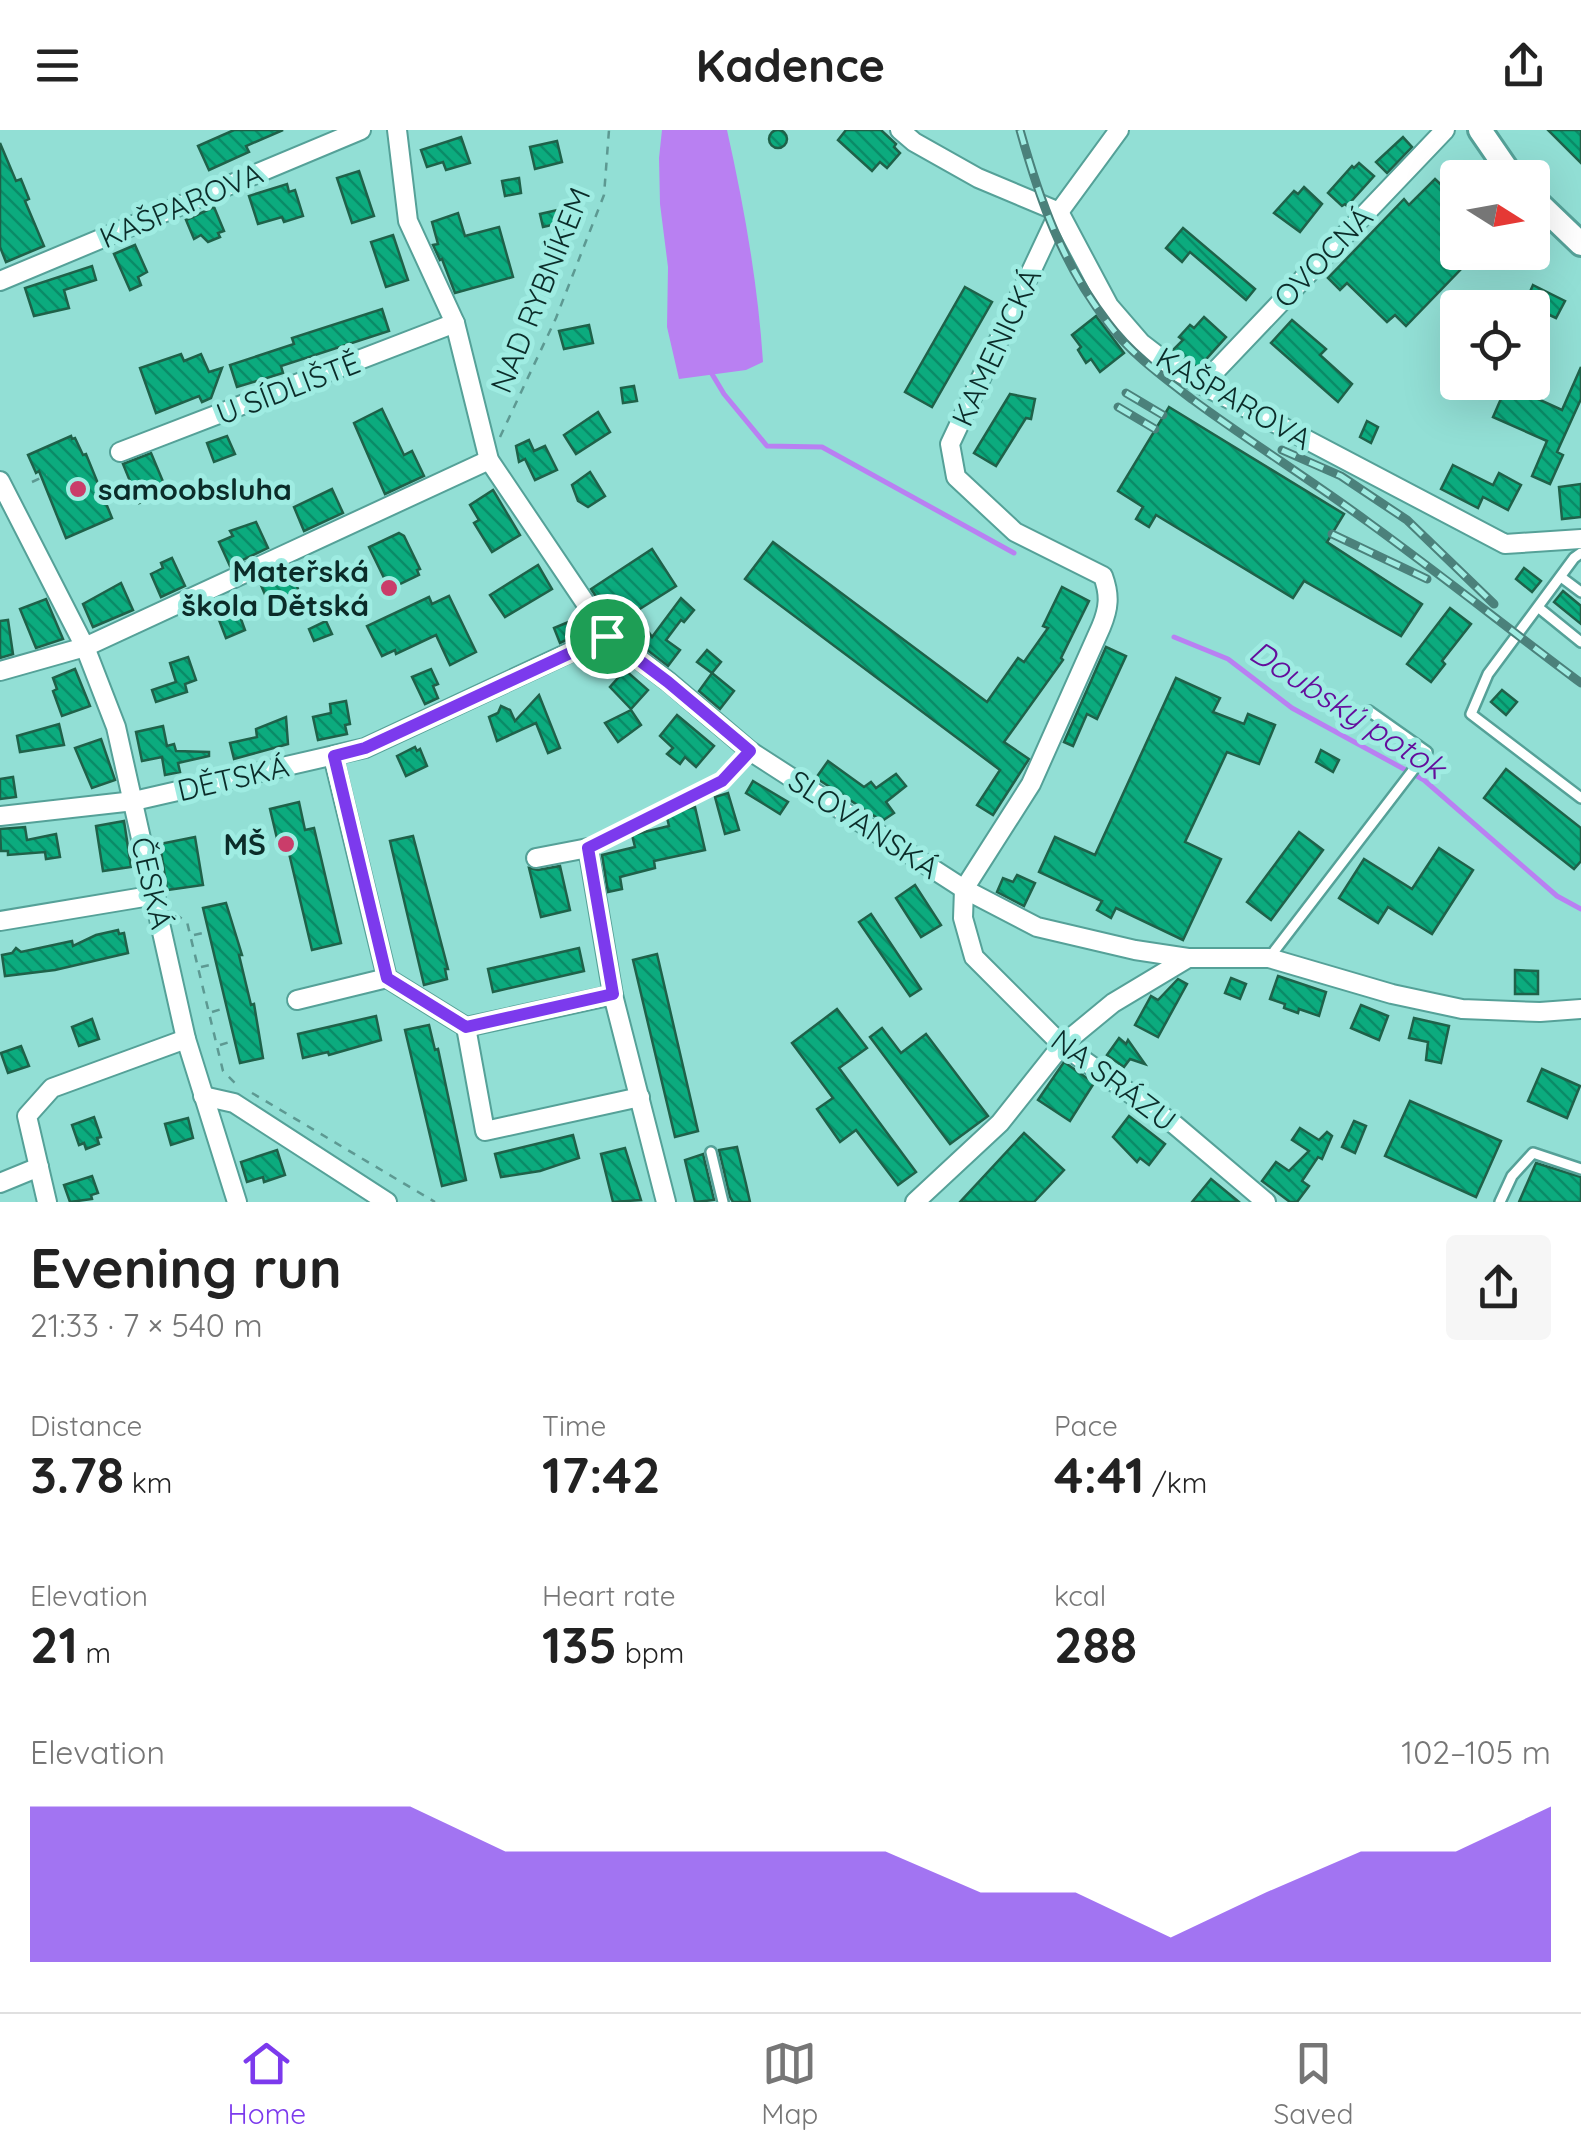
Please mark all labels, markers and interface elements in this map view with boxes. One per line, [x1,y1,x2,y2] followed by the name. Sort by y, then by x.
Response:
[696,37,885,93] text: Kadence
[30,38,85,93] icon: menu
[1496,38,1551,93] icon: share
[94,154,268,256] street label: KAŠPAROVA
[1440,160,1550,270] north arrow
[1440,160,1550,400] map controls
[482,182,598,398] street label: NAD RYBNÍKEM
[1266,198,1380,316] street label: OVOCNÁ
[943,262,1049,432] street label: KAMENICKÁ
[1440,290,1550,400] button: locate
[1149,338,1319,458] street label: KAŠPAROVA
[211,343,365,433] street label: U SÍDLIŠTĚ
[98,470,292,508] place label: samoobsluha
[67,478,89,500] marker: samoobsluha
[182,552,369,624] place label: Mateřská škola Dětská
[378,577,400,599] marker: Mateřská škola Dětská
[565,594,650,679] pin
[580,609,635,664] icon: arrive
[1243,631,1456,789] water label: Doubský potok
[174,747,292,809] street label: DĚTSKÁ
[782,761,946,887] street label: SLOVANSKÁ
[224,825,266,863] place label: MŠ
[123,833,181,933] street label: ČESKÁ
[275,833,297,855] marker: MŠ
[1044,1021,1184,1139] street label: NA SRÁZU
[30,1233,342,1302] text: Evening run
[1446,1235,1551,1340] button: share
[30,1305,263,1345] text: 21:33 · 7 × 540 m
[30,1408,142,1443] text: Distance
[542,1408,606,1443] text: Time
[1054,1408,1118,1443] text: Pace
[30,1443,124,1506] text: 3.78
[542,1443,660,1506] text: 17:42
[1054,1443,1144,1506] text: 4:41
[124,1465,172,1500] text: km
[1144,1465,1207,1500] text: /km
[30,1578,148,1613] text: Elevation
[542,1578,676,1613] text: Heart rate
[1054,1578,1106,1613] text: kcal
[30,1613,78,1676] text: 21
[542,1613,617,1676] text: 135
[1054,1613,1137,1676] text: 288
[78,1635,111,1670] text: m
[617,1635,684,1670] text: bpm
[30,1732,165,1772] text: Elevation
[1401,1732,1551,1772] text: 102–105 m
[228,2036,306,2131] tab: Home
[761,2036,818,2131] tab: Map
[1274,2036,1353,2131] tab: Saved

